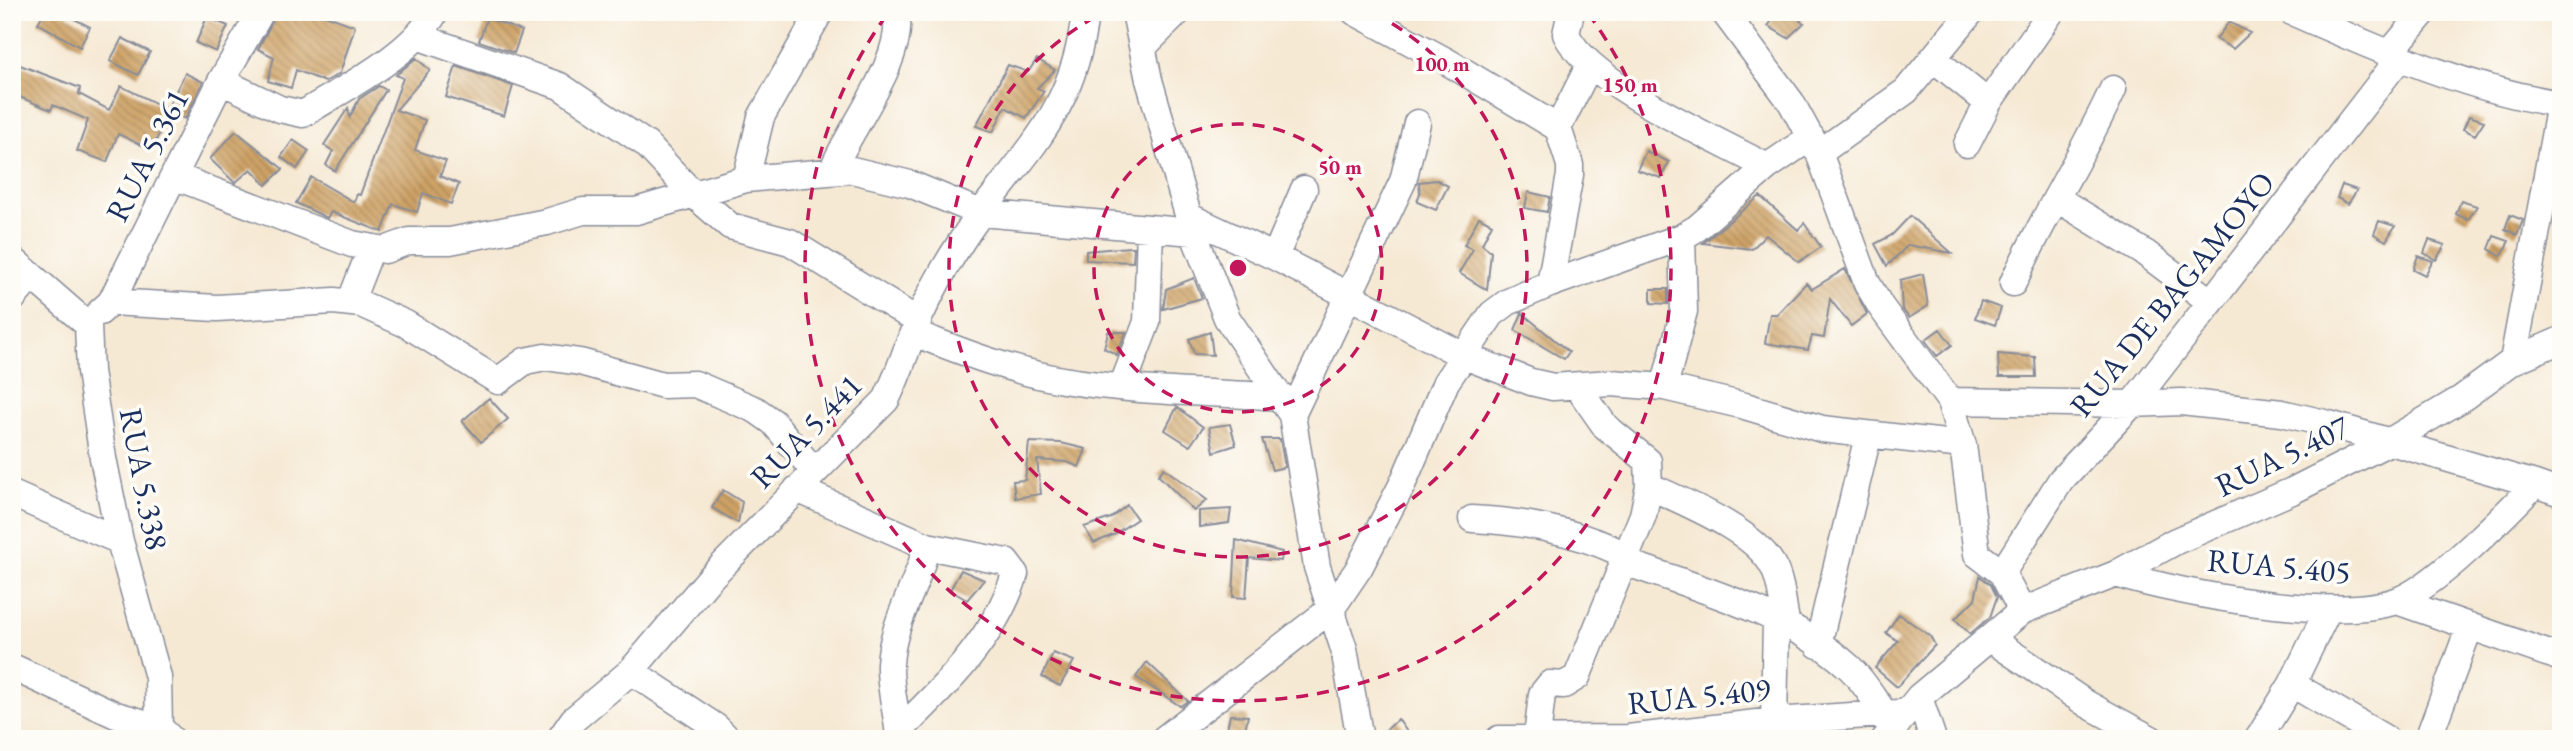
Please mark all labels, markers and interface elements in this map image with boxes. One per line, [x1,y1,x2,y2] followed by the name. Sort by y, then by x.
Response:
[1414,50,1470,77] text: 100 m
[1602,71,1658,98] text: 150 m
[96,81,198,229] street label: RUA 5.361
[1318,153,1362,180] text: 50 m
[2060,163,2284,425] street label: RUA DE BAGAMOYO
[1226,256,1250,280] centre of rings
[741,365,871,497] street label: RUA 5.441
[110,404,178,554] street label: RUA 5.338
[2208,405,2356,506] street label: RUA 5.407
[2206,539,2352,593] street label: RUA 5.405
[1625,668,1773,724] street label: RUA 5.409

